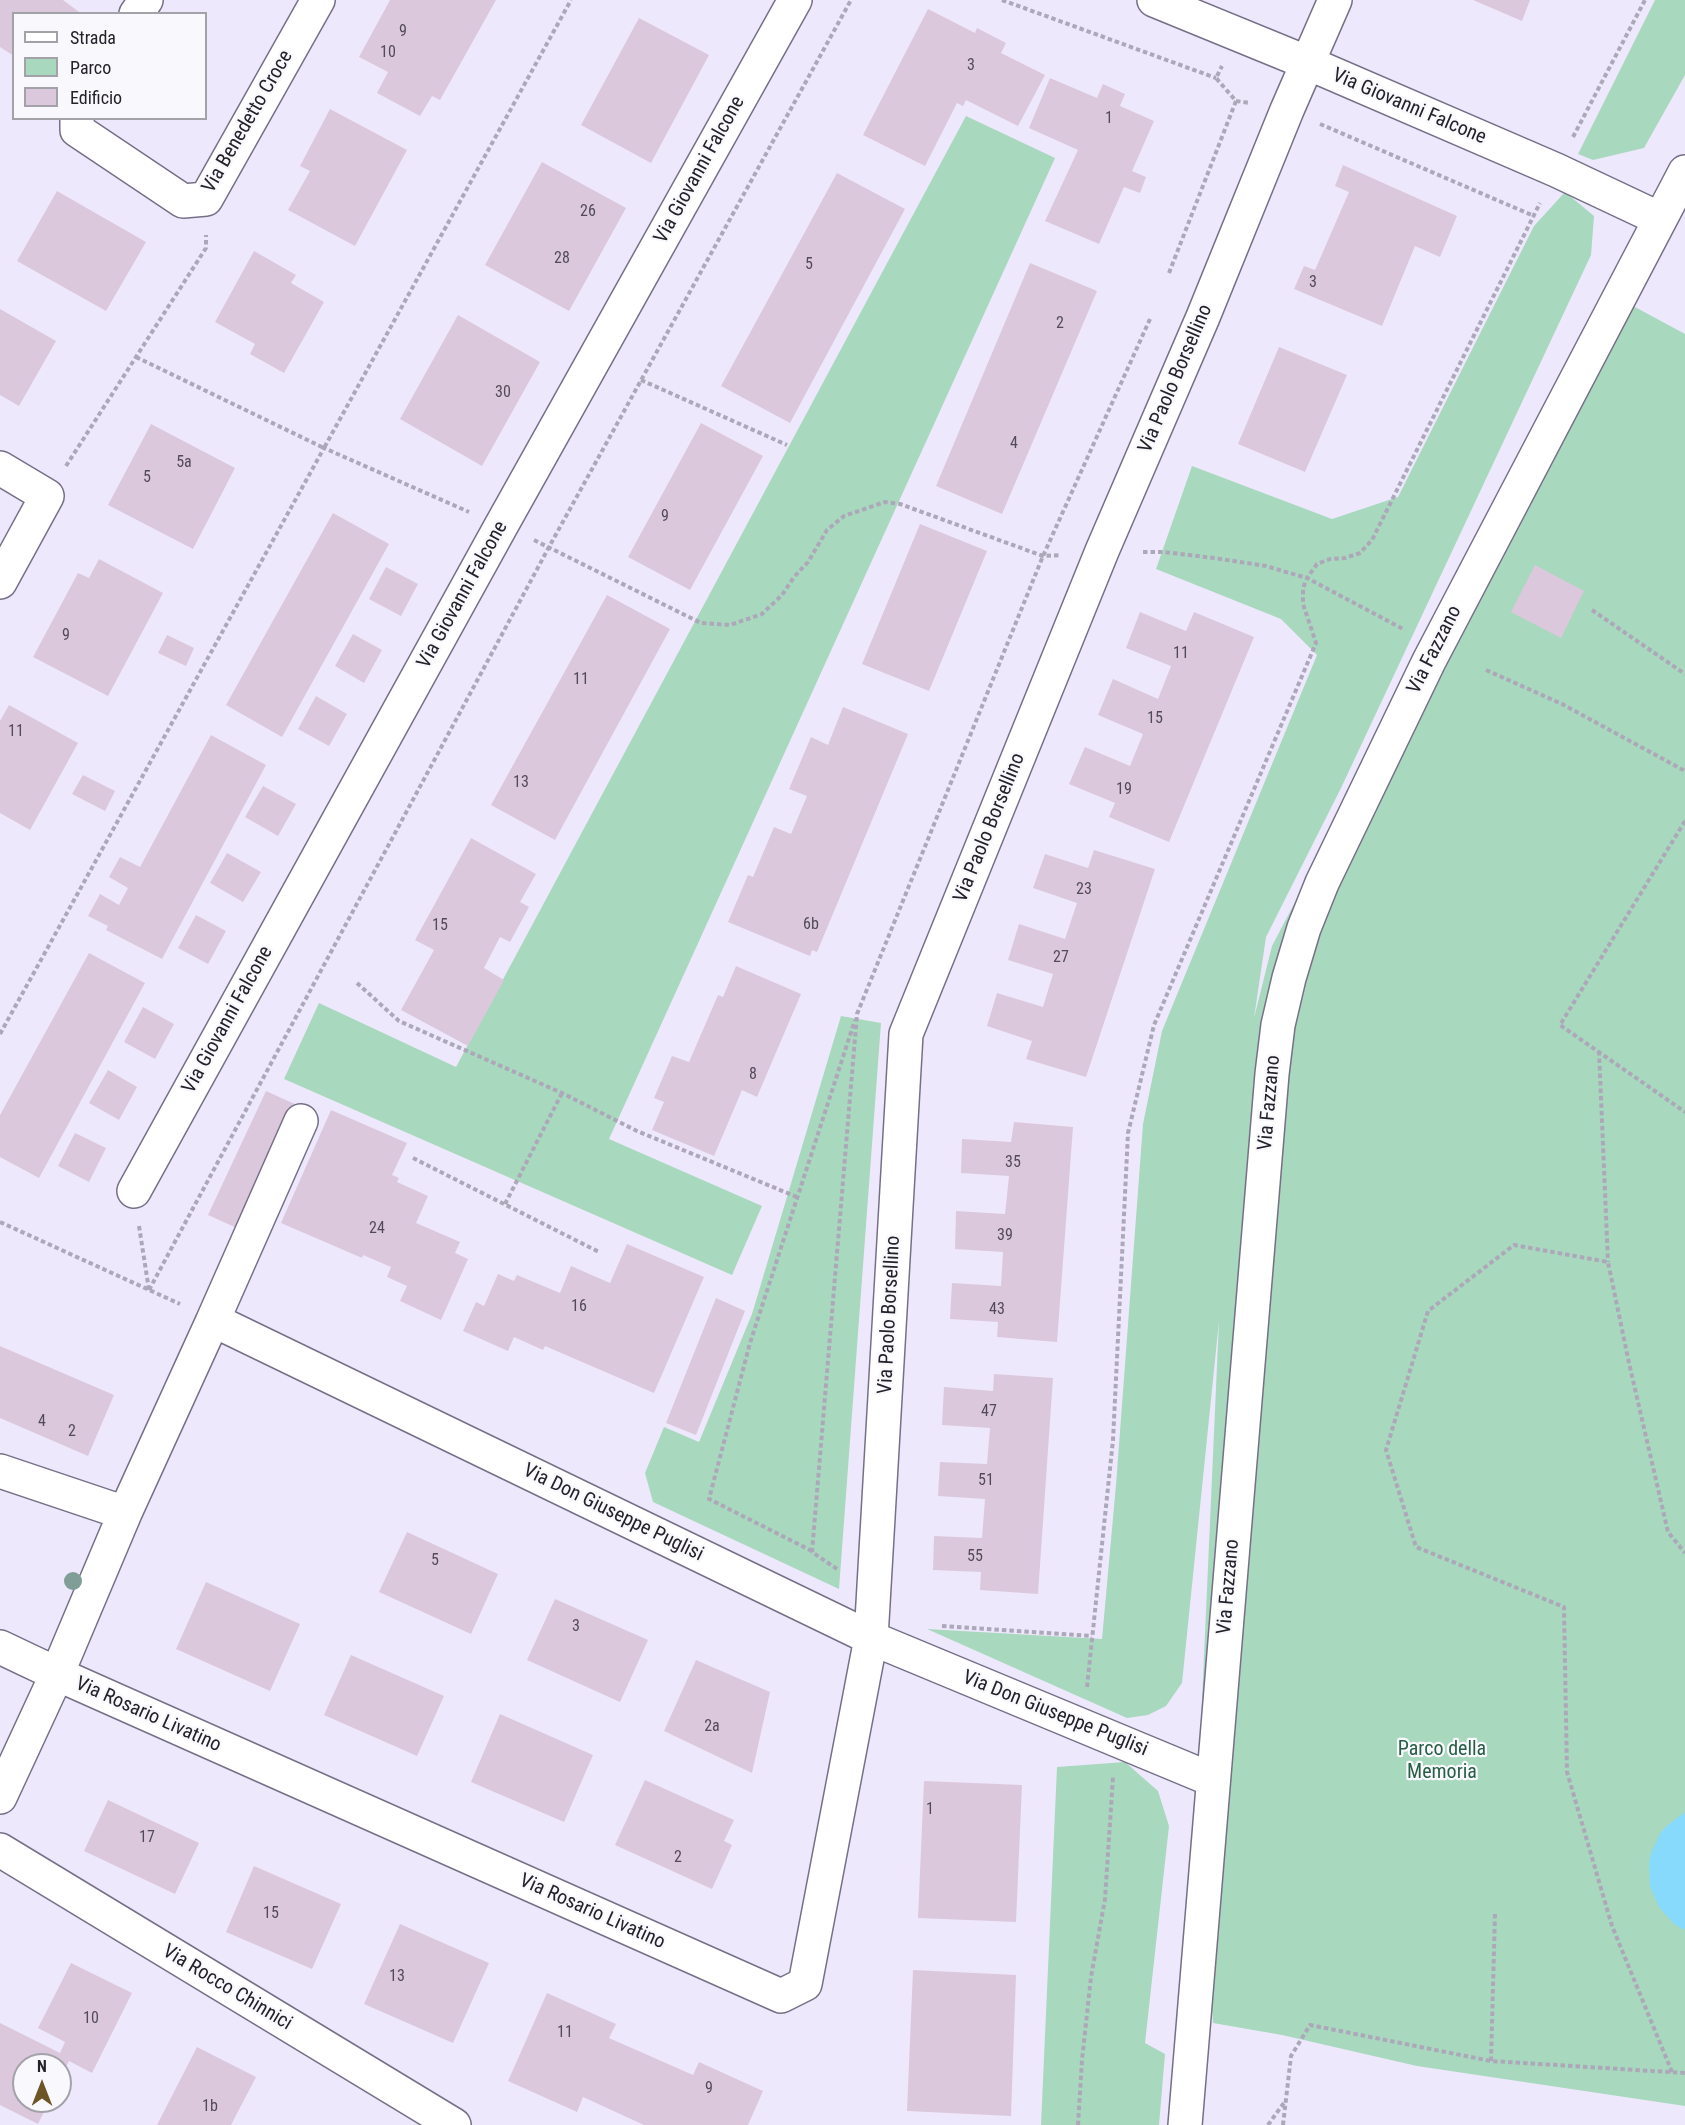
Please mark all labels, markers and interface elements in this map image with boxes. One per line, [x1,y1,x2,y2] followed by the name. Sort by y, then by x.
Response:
[12,12,207,120] legend
[399,22,407,42] house number: 9
[70,27,116,48] text: Strada
[380,43,396,63] house number: 10
[197,46,299,198] street label: Via Benedetto Croce
[967,56,975,76] house number: 3
[70,57,111,78] text: Parco
[1329,64,1489,150] street label: Via Giovanni Falcone
[70,87,122,108] text: Edificio
[650,92,750,248] street label: Via Giovanni Falcone
[1105,109,1113,129] house number: 1
[580,202,596,222] house number: 26
[554,249,570,269] house number: 28
[805,255,813,275] house number: 5
[1309,273,1317,293] house number: 3
[1134,301,1218,457] street label: Via Paolo Borsellino
[1056,314,1064,334] house number: 2
[495,383,511,403] house number: 30
[1010,434,1018,454] house number: 4
[176,453,192,473] house number: 5a
[143,468,151,488] house number: 5
[661,507,669,527] house number: 9
[413,517,513,673] street label: Via Giovanni Falcone
[1403,602,1467,698] street label: Via Fazzano
[62,626,70,646] house number: 9
[1173,644,1189,664] house number: 11
[573,670,589,690] house number: 11
[1147,709,1163,729] house number: 15
[8,722,24,742] house number: 11
[949,750,1031,906] street label: Via Paolo Borsellino
[513,773,529,793] house number: 13
[1116,780,1132,800] house number: 19
[1076,880,1092,900] house number: 23
[803,915,819,935] house number: 6b
[432,916,448,936] house number: 15
[178,942,278,1098] street label: Via Giovanni Falcone
[1053,948,1069,968] house number: 27
[1254,1054,1286,1152] street label: Via Fazzano
[749,1065,757,1085] house number: 8
[1005,1153,1021,1173] house number: 35
[369,1219,385,1239] house number: 24
[997,1226,1013,1246] house number: 39
[874,1235,906,1395] street label: Via Paolo Borsellino
[571,1297,587,1317] house number: 16
[989,1300,1005,1320] house number: 43
[981,1402,997,1422] house number: 47
[38,1412,46,1432] house number: 4
[68,1422,76,1442] house number: 2
[519,1459,707,1567] street label: Via Don Giuseppe Puglisi
[978,1471,994,1491] house number: 51
[1213,1538,1245,1636] street label: Via Fazzano
[967,1547,983,1567] house number: 55
[431,1551,439,1571] house number: 5
[572,1617,580,1637] house number: 3
[959,1666,1151,1762] street label: Via Don Giuseppe Puglisi
[71,1672,225,1758] street label: Via Rosario Livatino
[704,1717,720,1737] house number: 2a
[1398,1738,1486,1785] park label: Parco della Memoria
[926,1800,934,1820] house number: 1
[139,1828,155,1848] house number: 17
[674,1848,682,1868] house number: 2
[515,1869,669,1955] street label: Via Rosario Livatino
[263,1904,279,1924] house number: 15
[158,1940,296,2036] street label: Via Rocco Chinnici
[389,1967,405,1987] house number: 13
[83,2009,99,2029] house number: 10
[557,2023,573,2043] house number: 11
[12,2053,72,2113] north arrow
[37,2057,47,2076] text: N
[705,2079,713,2099] house number: 9
[202,2097,218,2117] house number: 1b

